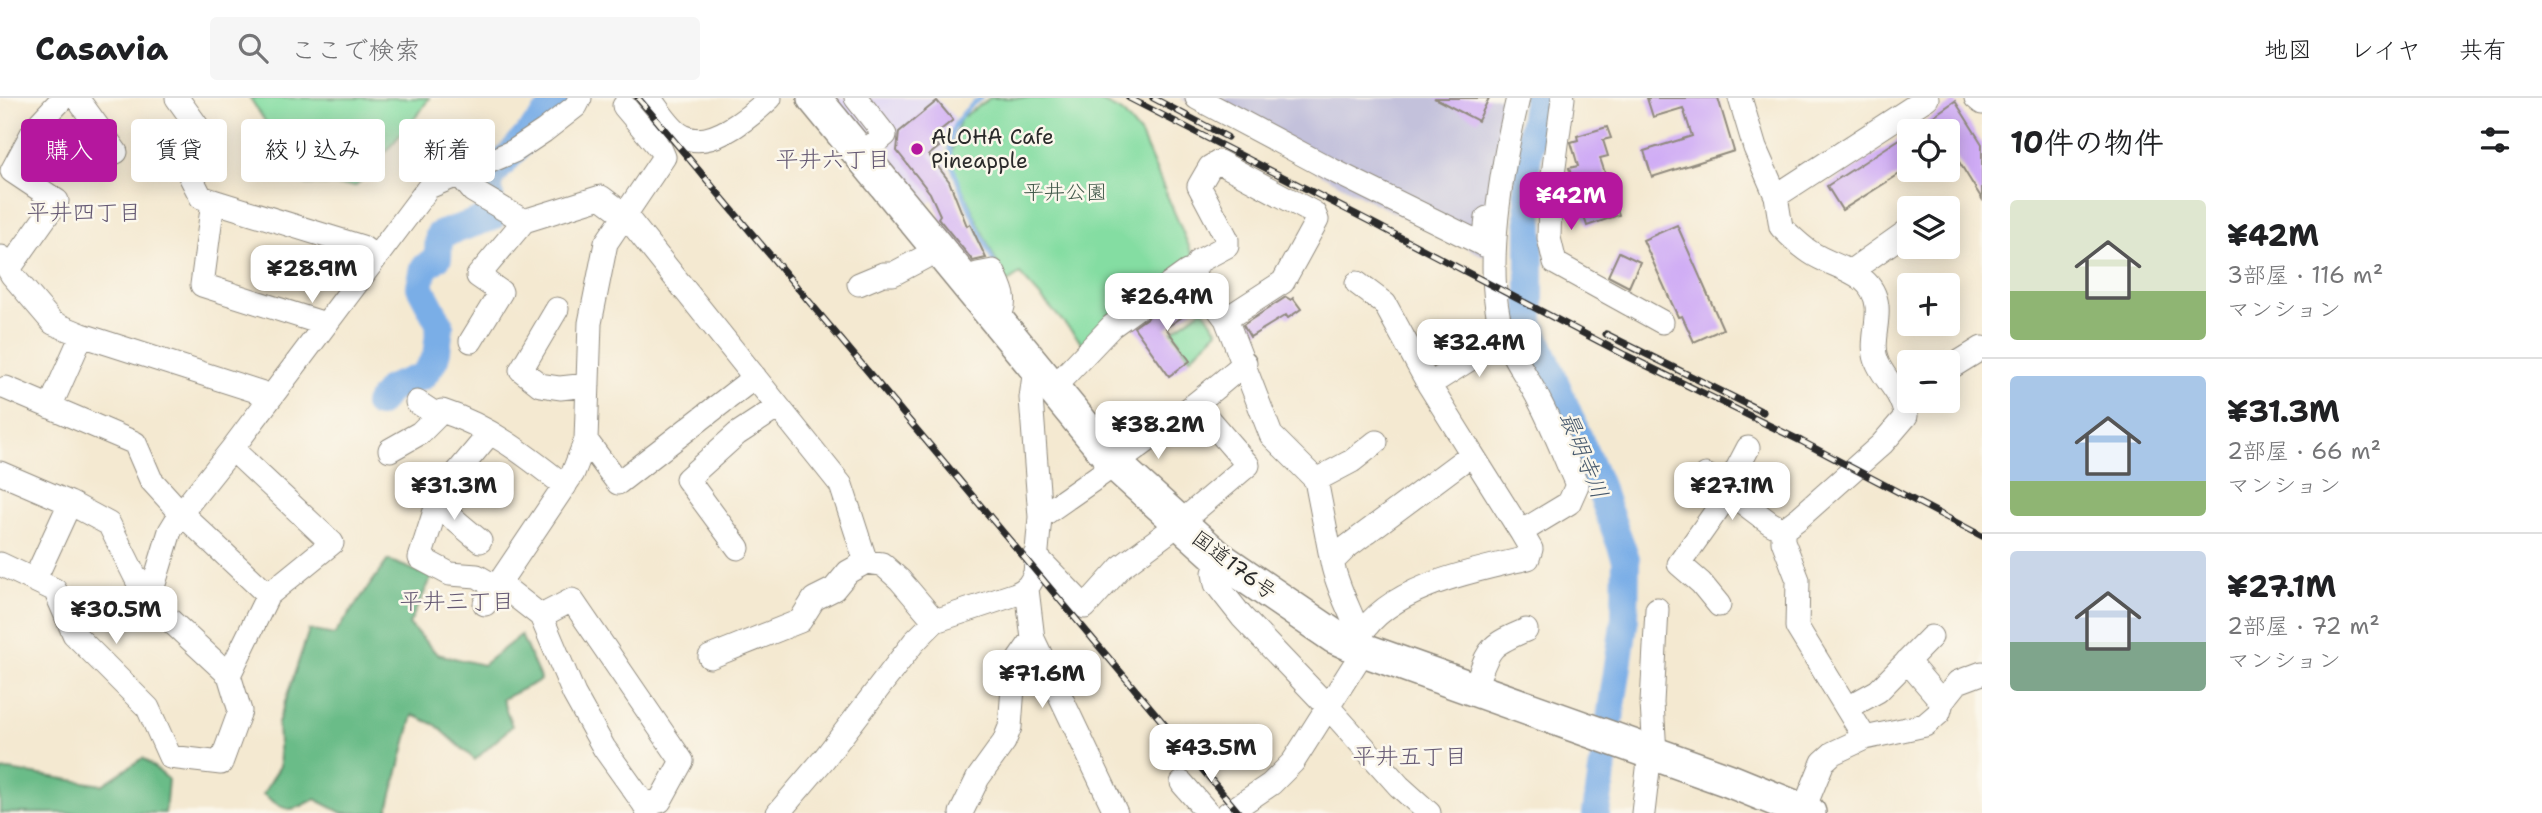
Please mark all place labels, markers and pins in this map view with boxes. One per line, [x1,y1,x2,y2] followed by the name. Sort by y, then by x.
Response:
[931,123,1054,175] place label: ALOHA Cafe Pineapple
[909,141,925,157] marker: ALOHA Cafe Pineapple
[1530,172,1612,232] pin: ¥42M
[255,246,369,305] pin: ¥28.9M
[1110,274,1224,333] pin: ¥26.4M
[1422,320,1536,379] pin: ¥32.4M
[1101,402,1215,461] pin: ¥38.2M
[397,462,511,522] pin: ¥31.3M
[1675,462,1789,522] pin: ¥27.1M
[59,587,173,646] pin: ¥30.5M
[985,650,1099,710] pin: ¥71.6M
[1154,724,1268,784] pin: ¥43.5M

